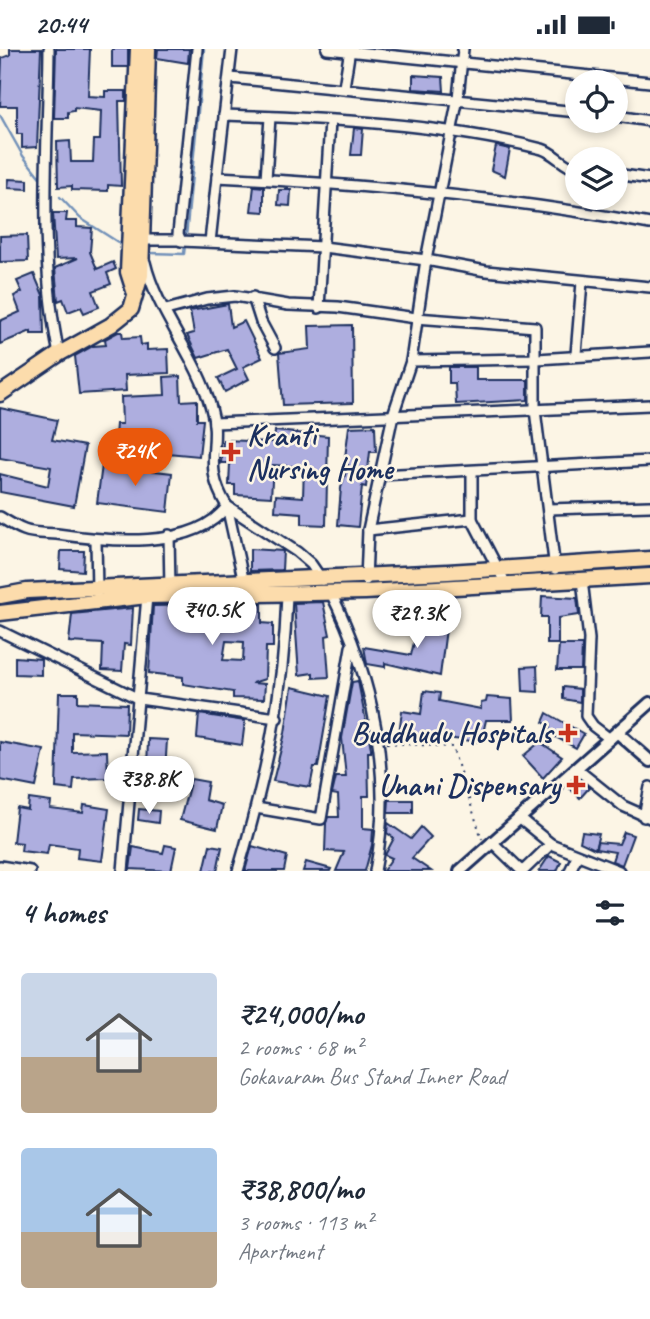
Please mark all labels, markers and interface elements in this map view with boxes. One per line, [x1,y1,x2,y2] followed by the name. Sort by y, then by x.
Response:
[35,8,87,41] text: 20:44
[565,70,628,210] map controls
[565,70,628,133] button: locate
[565,147,628,210] button: layers
[247,416,395,488] place label: Kranti Nursing Home
[94,429,176,488] pin: ₹24K
[114,436,156,465] text: ₹24K
[221,442,241,462] marker: Kranti Nursing Home
[155,587,269,647] pin: ₹40.5K
[360,591,474,650] pin: ₹29.3K
[183,595,241,624] text: ₹40.5K
[388,598,446,627] text: ₹29.3K
[352,714,555,752] place label: Buddhudu Hospitals
[558,723,578,743] marker: Buddhudu Hospitals
[92,757,206,816] pin: ₹38.8K
[120,764,178,793] text: ₹38.8K
[379,766,563,805] place label: Unani Dispensary
[566,775,586,795] marker: Unani Dispensary
[21,894,106,932] text: 4 homes
[591,894,629,932] icon: filters
[238,995,363,1033] text: ₹24,000/mo
[77,1001,161,1085] icon: home
[238,1033,362,1062] text: 2 rooms · 68 m²
[238,1062,506,1091] text: Gokavaram Bus Stand Inner Road
[238,1170,363,1208] text: ₹38,800/mo
[77,1176,161,1260] icon: home
[238,1208,373,1237] text: 3 rooms · 113 m²
[238,1237,323,1266] text: Apartment

